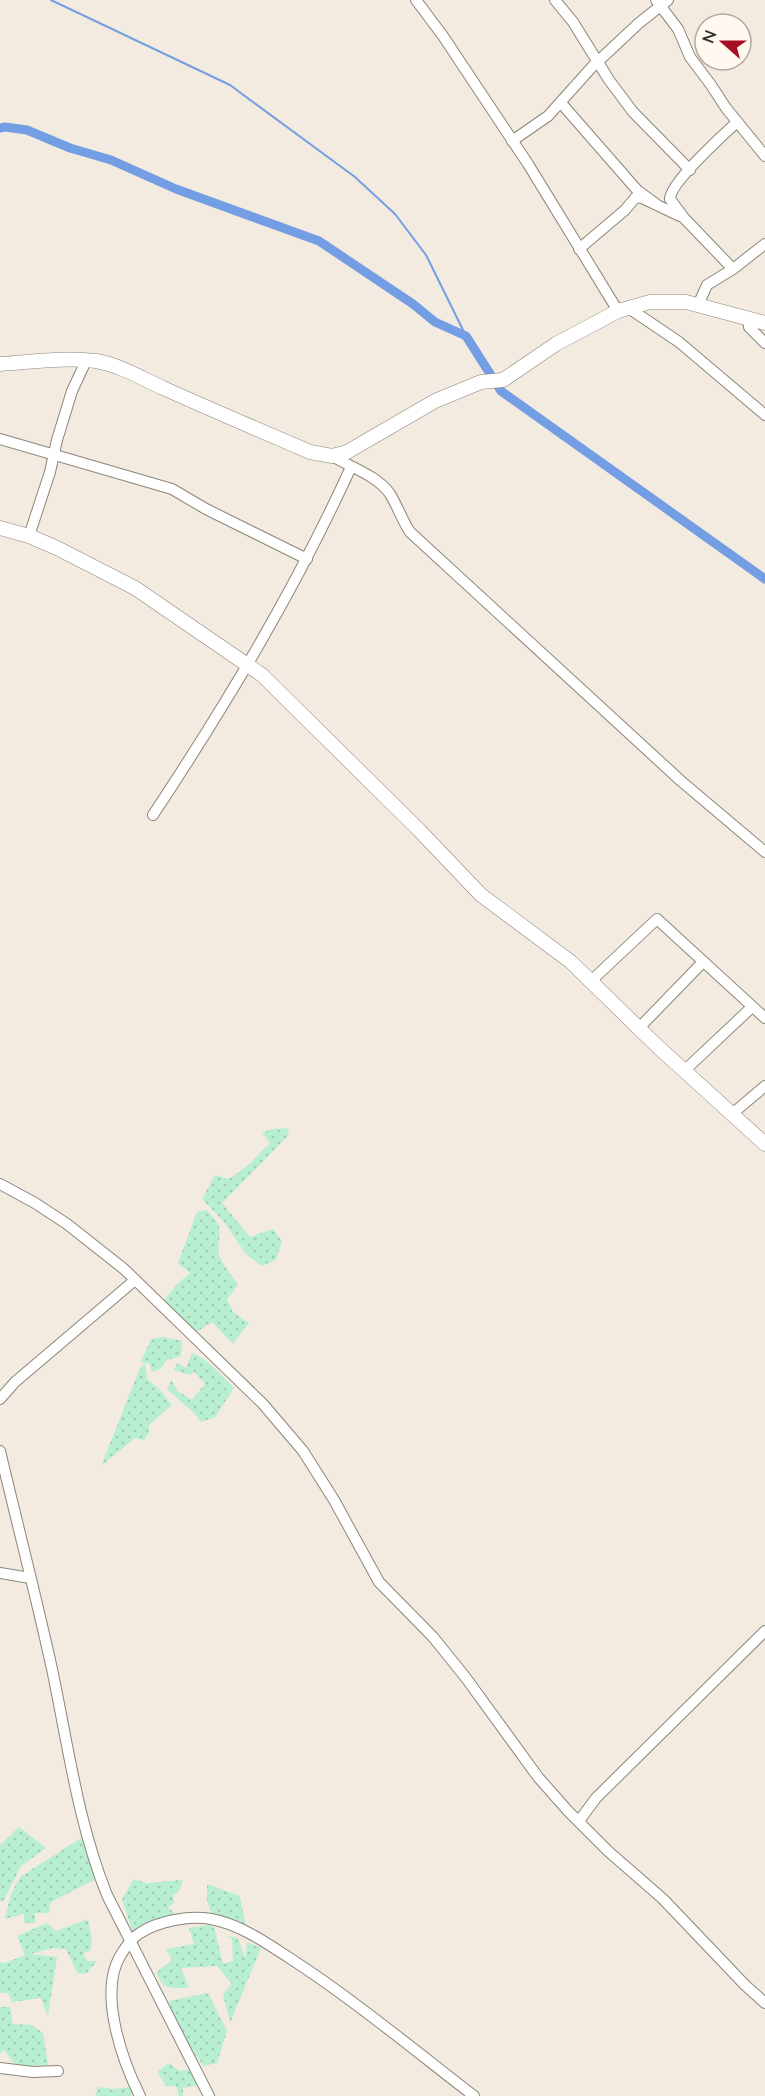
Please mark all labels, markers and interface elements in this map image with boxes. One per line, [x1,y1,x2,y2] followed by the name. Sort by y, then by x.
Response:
[693,12,753,72] north arrow
[697,27,720,46] text: N

